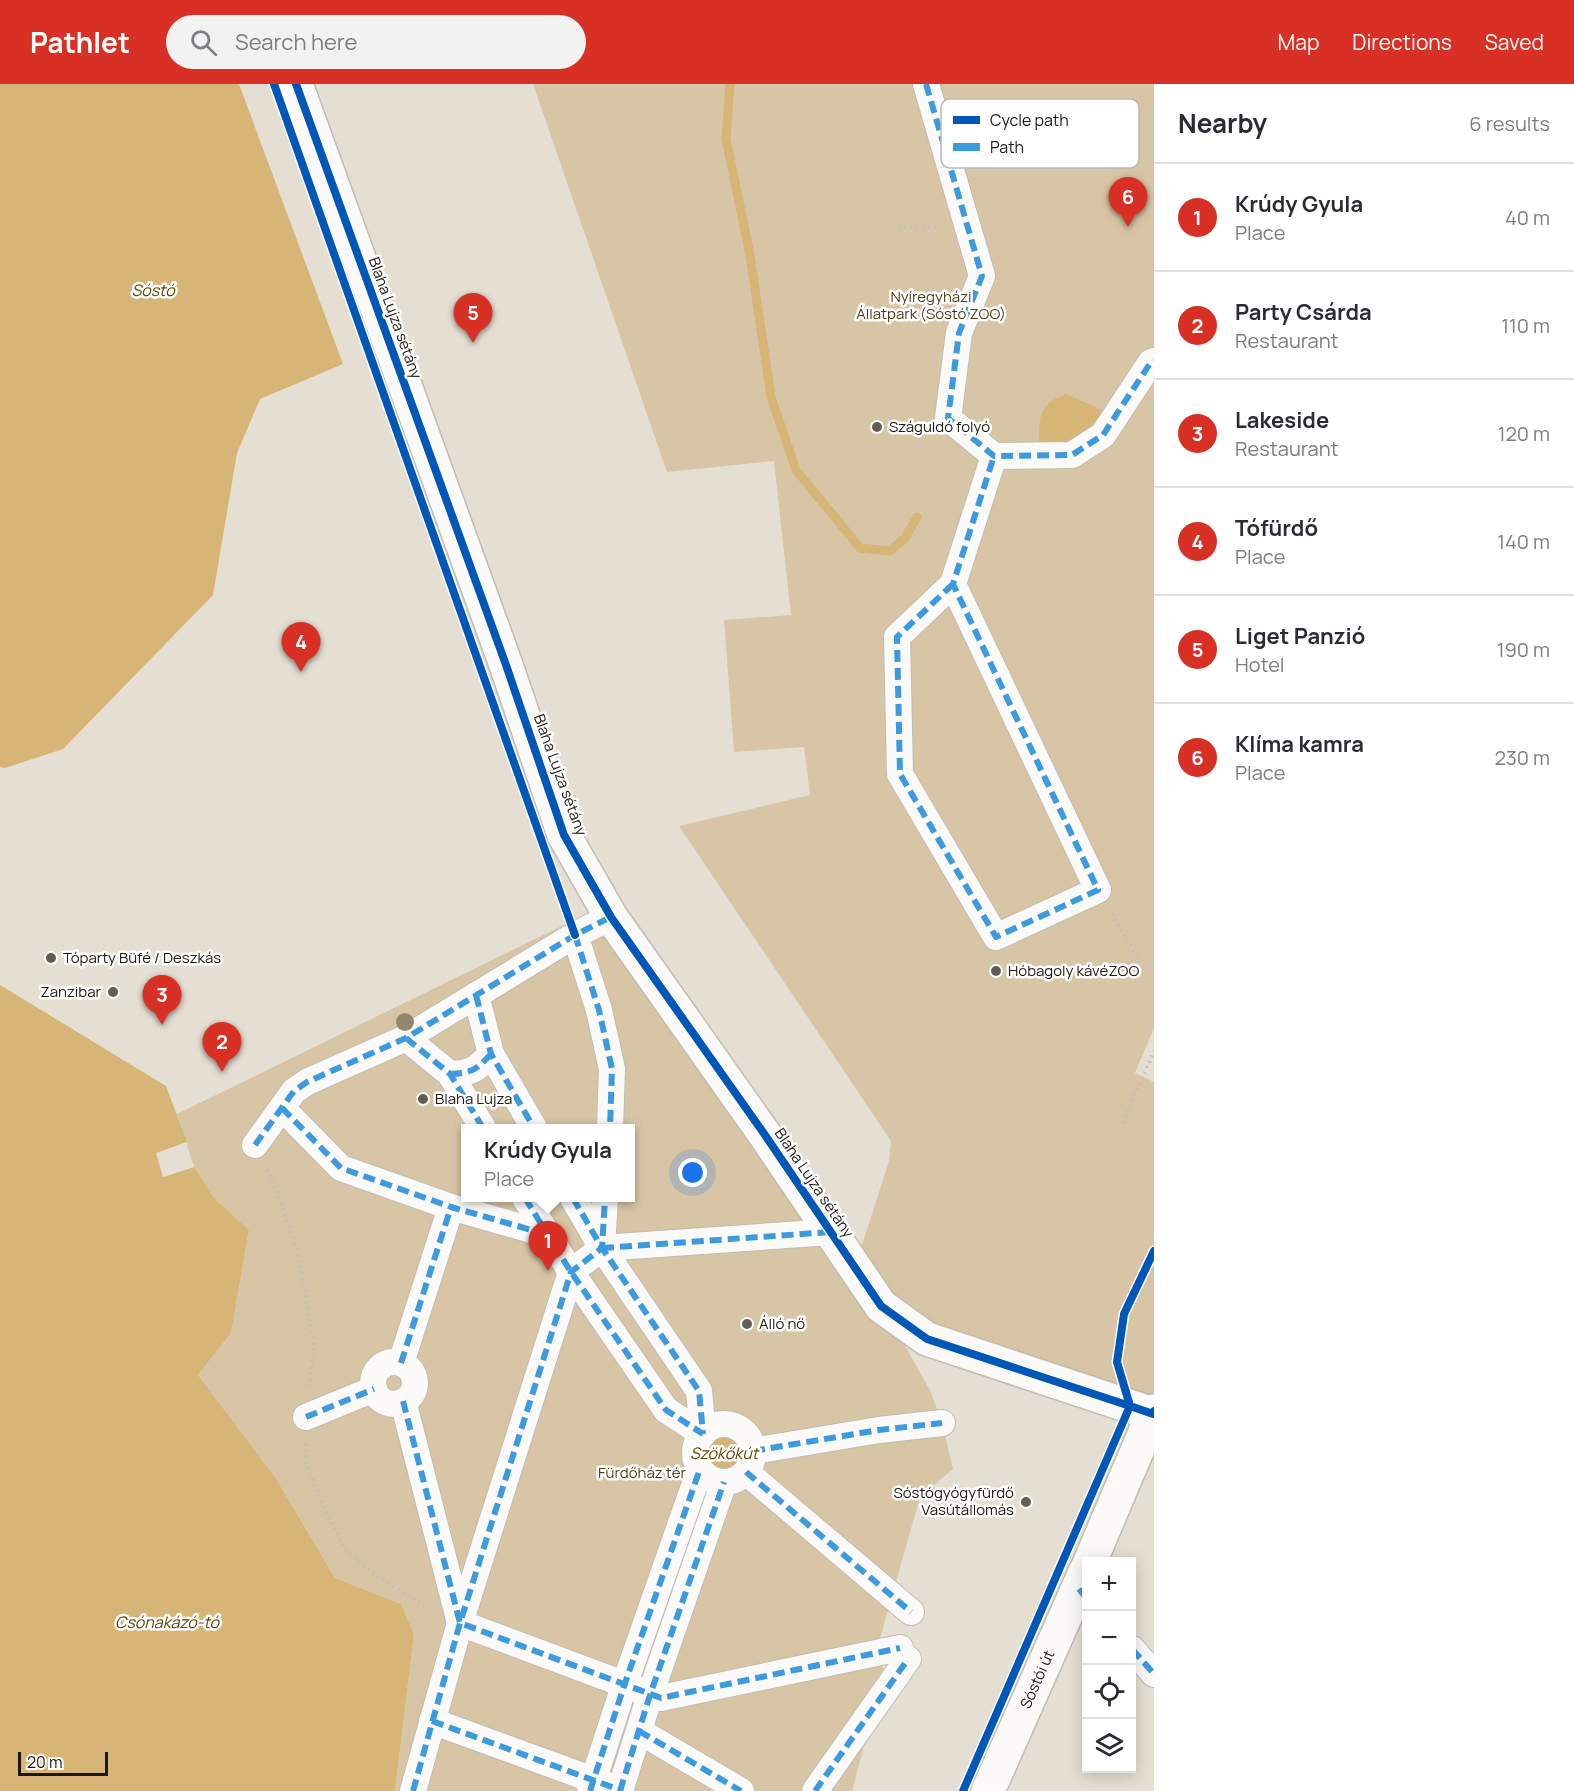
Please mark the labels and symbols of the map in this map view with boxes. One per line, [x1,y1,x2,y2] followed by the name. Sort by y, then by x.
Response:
[941,99,1139,168] legend
[990,109,1069,131] text: Cycle path
[990,136,1024,158] text: Path
[1108,178,1148,227] pin: 6
[364,254,427,382] street label: Blaha Lujza sétány
[131,279,176,301] water label: Sóstó
[856,286,1006,324] park label: Nyíregyházi Állatpark (Sóstó ZOO)
[454,294,492,343] pin: 5
[889,416,990,437] place label: Száguldó folyó
[870,420,884,434] marker: Száguldó folyó
[282,622,320,672] pin: 4
[529,711,592,839] street label: Blaha Lujza sétány
[63,947,221,968] place label: Tóparty Büfé / Deszkás
[44,951,58,965] marker: Tóparty Büfé / Deszkás
[1008,960,1139,981] place label: Hóbagoly kávéZOO
[989,964,1003,978] marker: Hóbagoly kávéZOO
[142,976,182,1025] pin: 3
[40,981,102,1002] place label: Zanzibar
[106,985,120,999] marker: Zanzibar
[202,1022,242,1072] pin: 2
[435,1088,512,1109] place label: Blaha Lujza
[416,1092,430,1106] marker: Blaha Lujza
[770,1124,859,1242] street label: Blaha Lujza sétány
[678,1158,707,1187] your location
[528,1222,568,1271] pin: 1
[759,1313,805,1334] place label: Álló nő
[740,1317,754,1331] marker: Álló nő
[690,1442,760,1464] water label: Szökőkút
[598,1462,687,1483] park label: Fürdőház tér
[893,1482,1014,1520] place label: Sóstógyógyfürdő Vasútállomás
[1019,1495,1033,1509] marker: Sóstógyógyfürdő Vasútállomás
[115,1611,221,1633] water label: Csónakázó-tó
[1015,1647,1059,1712] street label: Sóstói út
[18,1749,108,1776] scale bar

